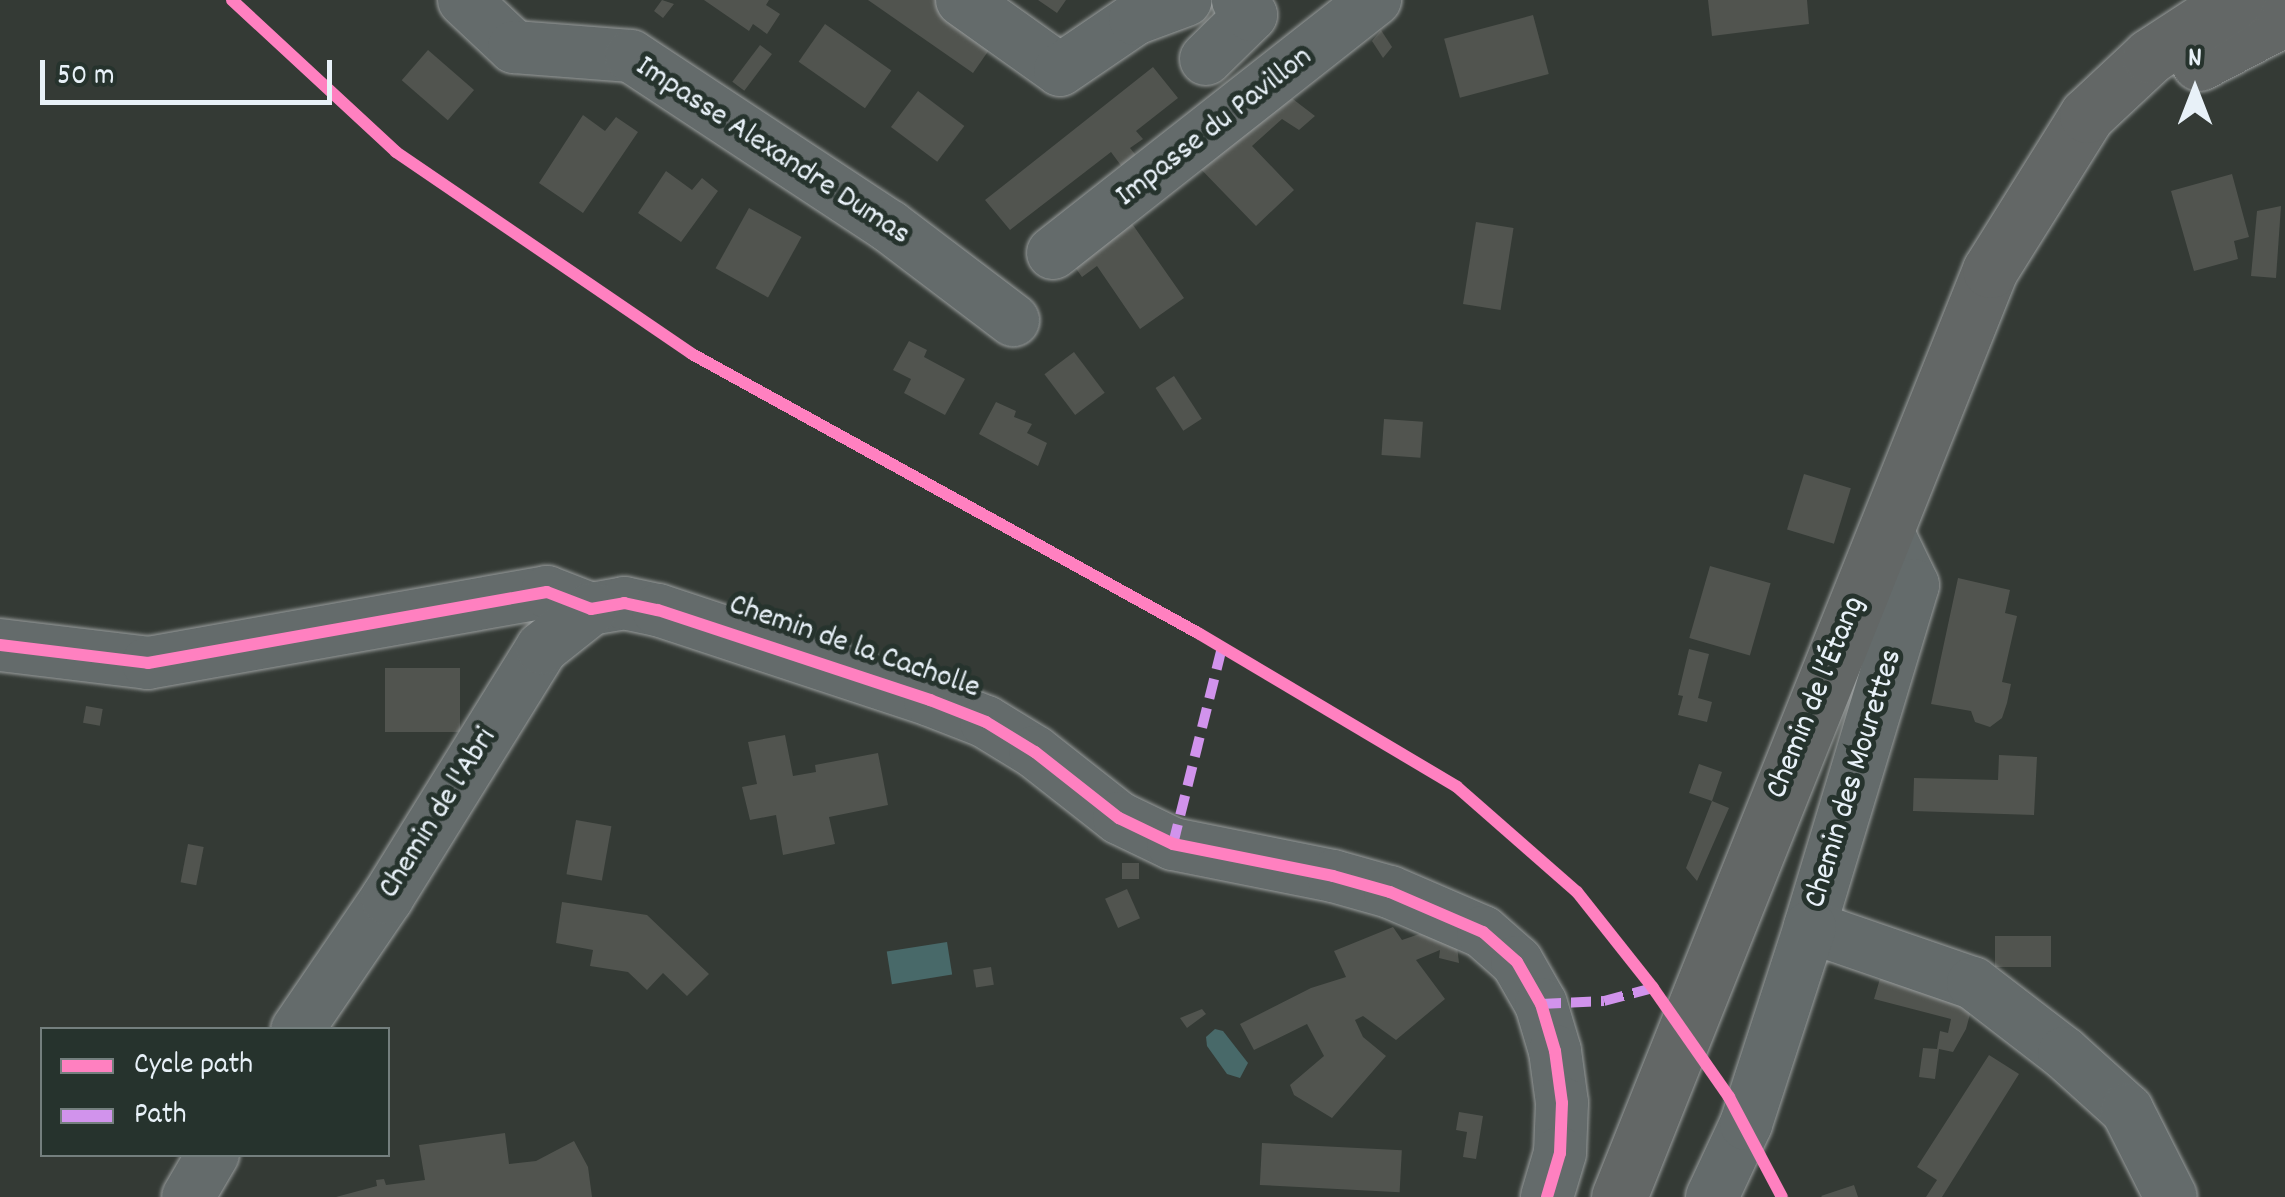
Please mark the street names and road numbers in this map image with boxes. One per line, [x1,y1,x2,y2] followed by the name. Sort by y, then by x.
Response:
[1109,39,1321,217] street label: Impasse du Pavillon
[627,49,917,255] street label: Impasse Alexandre Dumas
[724,587,984,709] street label: Chemin de la Cacholle
[1759,591,1875,805] street label: Chemin de l’Étang
[1797,645,1913,913] street label: Chemin des Mourettes
[371,722,507,906] street label: Chemin de l'Abri

